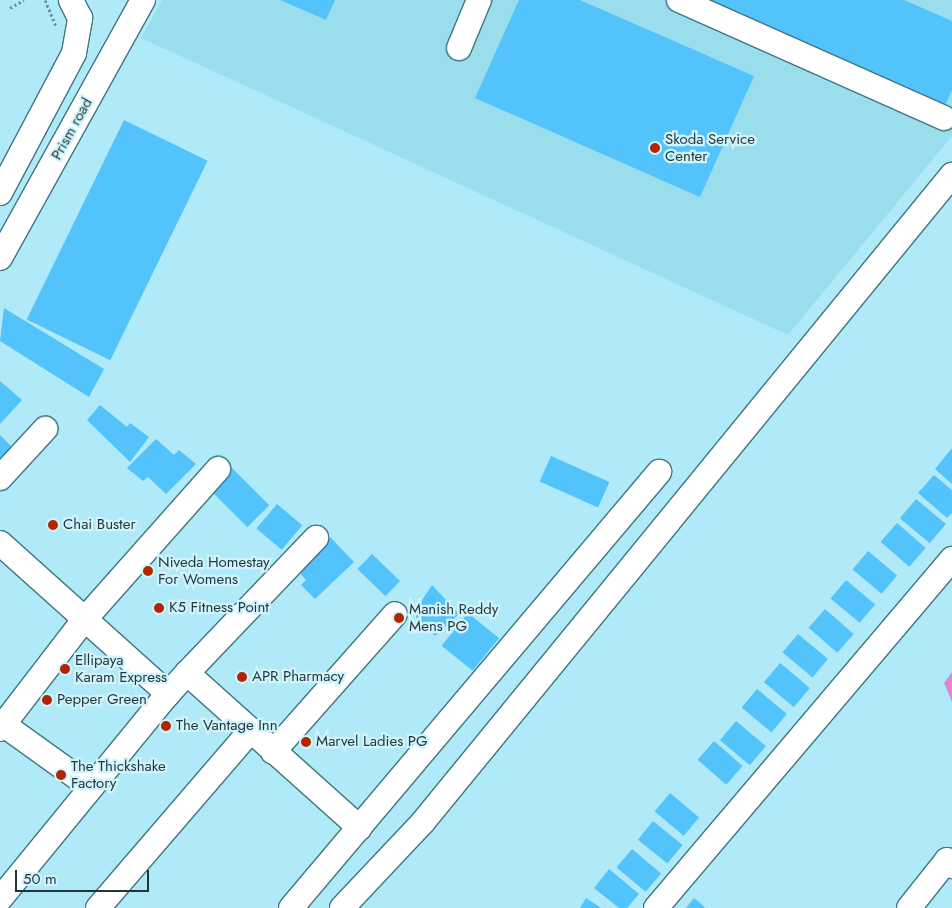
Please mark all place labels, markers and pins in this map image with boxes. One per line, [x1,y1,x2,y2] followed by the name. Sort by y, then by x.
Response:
[665,130,755,165] place label: Skoda Service Center
[649,142,661,154] marker: Skoda Service Center
[63,516,136,534] place label: Chai Buster
[47,519,59,531] marker: Chai Buster
[158,553,270,588] place label: Niveda Homestay For Womens
[142,565,154,577] marker: Niveda Homestay For Womens
[169,599,269,617] place label: K5 Fitness Point
[409,600,498,635] place label: Manish Reddy Mens PG
[153,602,165,614] marker: K5 Fitness Point
[393,612,405,624] marker: Manish Reddy Mens PG
[75,651,167,686] place label: Ellipaya Karam Express
[59,663,71,675] marker: Ellipaya Karam Express
[252,668,344,686] place label: APR Pharmacy
[236,671,248,683] marker: APR Pharmacy
[57,691,147,709] place label: Pepper Green
[41,694,53,706] marker: Pepper Green
[176,717,278,735] place label: The Vantage Inn
[160,720,172,732] marker: The Vantage Inn
[316,733,428,751] place label: Marvel Ladies PG
[300,736,312,748] marker: Marvel Ladies PG
[71,757,166,792] place label: The Thickshake Factory
[55,769,67,781] marker: The Thickshake Factory

